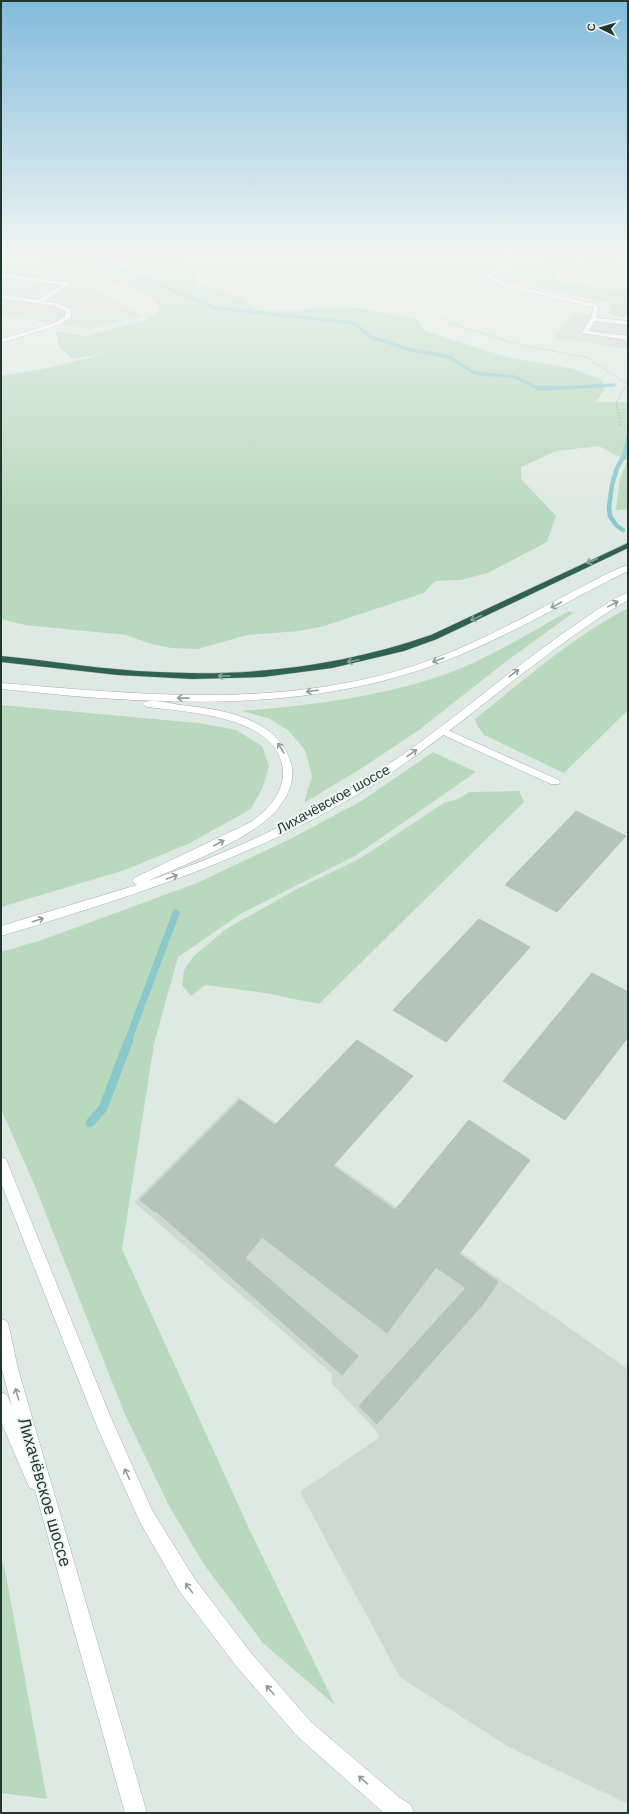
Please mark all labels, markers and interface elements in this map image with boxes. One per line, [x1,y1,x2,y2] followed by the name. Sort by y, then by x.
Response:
[581,8,621,48] north arrow
[584,23,598,32] text: С
[587,558,599,565] one-way arrow
[607,600,619,608] one-way arrow
[550,602,562,609] one-way arrow
[470,615,482,622] one-way arrow
[347,657,360,665] one-way arrow
[433,657,445,665] one-way arrow
[509,669,520,678] one-way arrow
[218,672,231,680] one-way arrow
[306,687,319,695] one-way arrow
[177,694,190,702] one-way arrow
[277,742,285,754] one-way arrow
[406,749,417,757] one-way arrow
[273,760,393,838] street label: Лихачёвское шоссе
[213,838,225,846] one-way arrow
[166,872,178,880] one-way arrow
[32,916,45,923] one-way arrow
[13,1388,20,1401] one-way arrow
[13,1415,77,1569] street label: Лихачёвское шоссе
[123,1468,130,1480] one-way arrow
[185,1582,193,1593] one-way arrow
[266,1685,275,1695] one-way arrow
[358,1776,368,1785] one-way arrow

